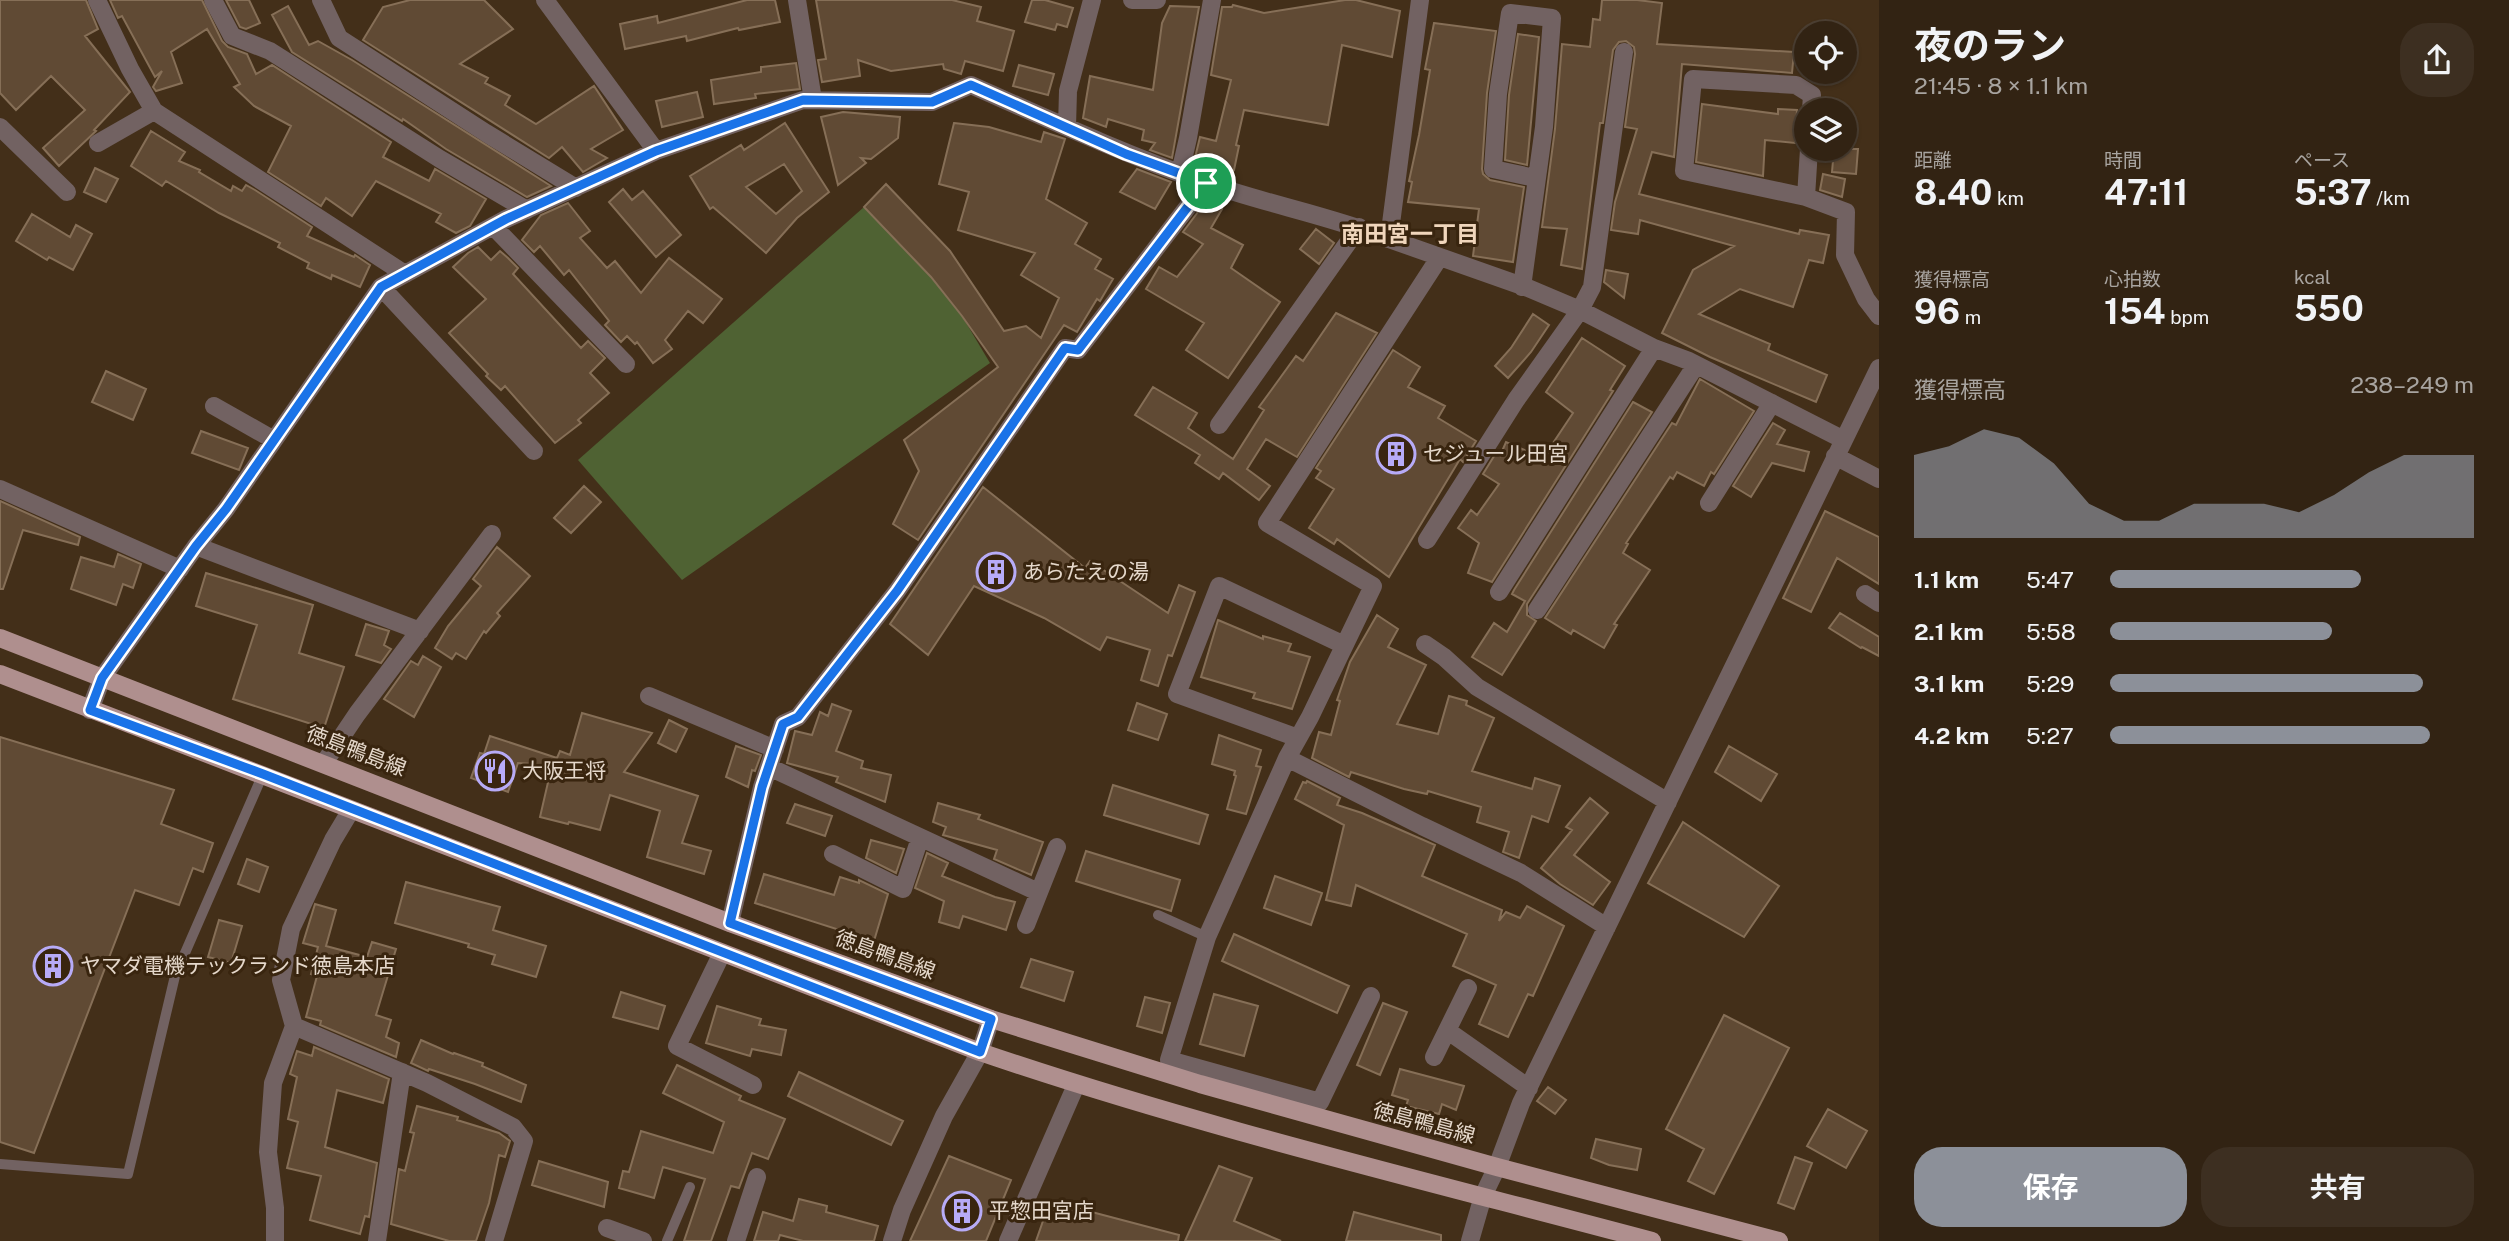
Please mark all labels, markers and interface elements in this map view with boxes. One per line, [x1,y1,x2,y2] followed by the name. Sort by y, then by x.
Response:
[1794,21,1857,161] map controls
[1794,21,1857,84] button: locate
[1914,23,2066,68] text: 夜のラン
[2400,23,2474,97] button: share
[1914,72,2088,99] text: 21:45 · 8 × 1.1 km
[1794,98,1857,161] button: layers
[1914,149,1952,171] text: 距離
[2104,149,2142,171] text: 時間
[2294,149,2350,171] text: ペース
[1176,153,1236,213] pin
[1187,164,1225,202] icon: arrive
[1914,172,1992,213] text: 8.40
[2104,172,2188,213] text: 47:11
[2294,172,2372,213] text: 5:37
[1992,187,2024,209] text: km
[2372,187,2410,209] text: /km
[1341,220,1479,247] district label: 南田宮一丁目
[2294,266,2331,288] text: kcal
[1914,268,1990,290] text: 獲得標高
[2104,268,2161,290] text: 心拍数
[2294,288,2364,329] text: 550
[1914,291,1960,332] text: 96
[2104,291,2166,332] text: 154
[1960,306,1981,328] text: m
[2166,306,2209,328] text: bpm
[2350,371,2474,398] text: 238–249 m
[1914,376,2006,403] text: 獲得標高
[1375,433,1417,475] building icon: セジュール田宮
[1423,441,1569,466] place label: セジュール田宮
[975,551,1017,593] building icon: あらたえの湯
[1023,559,1149,584] place label: あらたえの湯
[1914,566,1979,593] text: 1.1 km
[2026,566,2074,593] text: 5:47
[1914,618,1984,645] text: 2.1 km
[2026,618,2076,645] text: 5:58
[1914,670,1984,697] text: 3.1 km
[2026,670,2074,697] text: 5:29
[303,720,410,781] street label: 徳島鴨島線
[1914,722,1989,749] text: 4.2 km
[2026,722,2074,749] text: 5:27
[474,750,516,792] restaurant icon: 大阪王将
[522,758,606,783] place label: 大阪王将
[832,925,939,984] street label: 徳島鴨島線
[32,945,74,987] building icon: ヤマダ電機テックランド徳島本店
[80,953,395,978] place label: ヤマダ電機テックランド徳島本店
[1370,1097,1478,1148] street label: 徳島鴨島線
[1914,1147,2187,1227] button: 保存
[2201,1147,2474,1227] button: 共有
[941,1190,983,1232] building icon: 平惣田宮店
[989,1198,1094,1223] place label: 平惣田宮店

